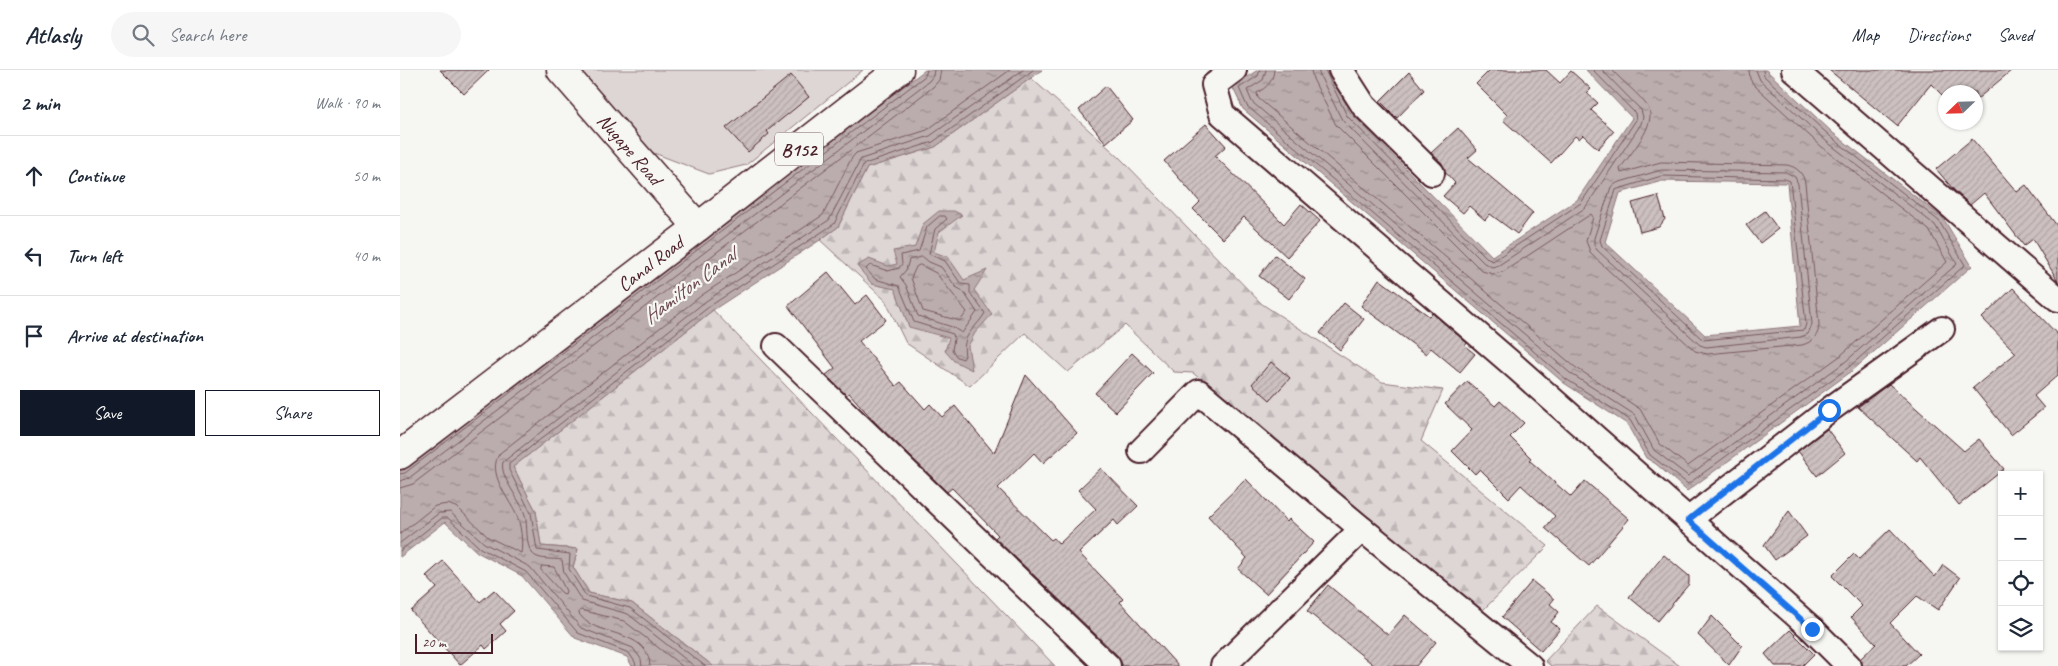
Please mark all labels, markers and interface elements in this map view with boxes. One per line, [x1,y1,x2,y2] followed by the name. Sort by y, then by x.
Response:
[111,12,461,57] search box
[25,20,81,50] text: Atlasly
[129,21,157,49] icon: search
[169,23,246,47] text: Search here
[1852,24,1879,46] text: Map
[1907,24,1970,46] text: Directions
[1998,24,2033,46] text: Saved
[1938,85,1983,130] north arrow
[20,90,60,116] text: 2 min
[315,93,380,113] text: Walk · 90 m
[592,108,670,193] street label: Nugape Road
[775,132,823,166] road number: B152
[20,162,48,190] icon: ahead
[67,164,124,188] text: Continue
[353,166,380,186] text: 50 m
[612,229,691,297] street label: Canal Road
[637,239,746,329] water label: Hamilton Canal
[20,242,48,270] icon: left
[67,244,122,268] text: Turn left
[353,246,380,266] text: 40 m
[20,322,48,350] icon: arrive
[67,324,203,348] text: Arrive at destination
[20,390,195,436] button: Save
[205,390,380,436] button: Share
[1818,399,1841,422] route start
[1998,471,2043,651] map controls
[1998,471,2043,516] button: +
[1998,516,2043,561] button: −
[1998,561,2043,606] button: locate
[1998,606,2043,651] button: layers
[1801,618,1824,641] route end
[415,631,492,654] scale bar
[422,634,446,651] text: 20 m

